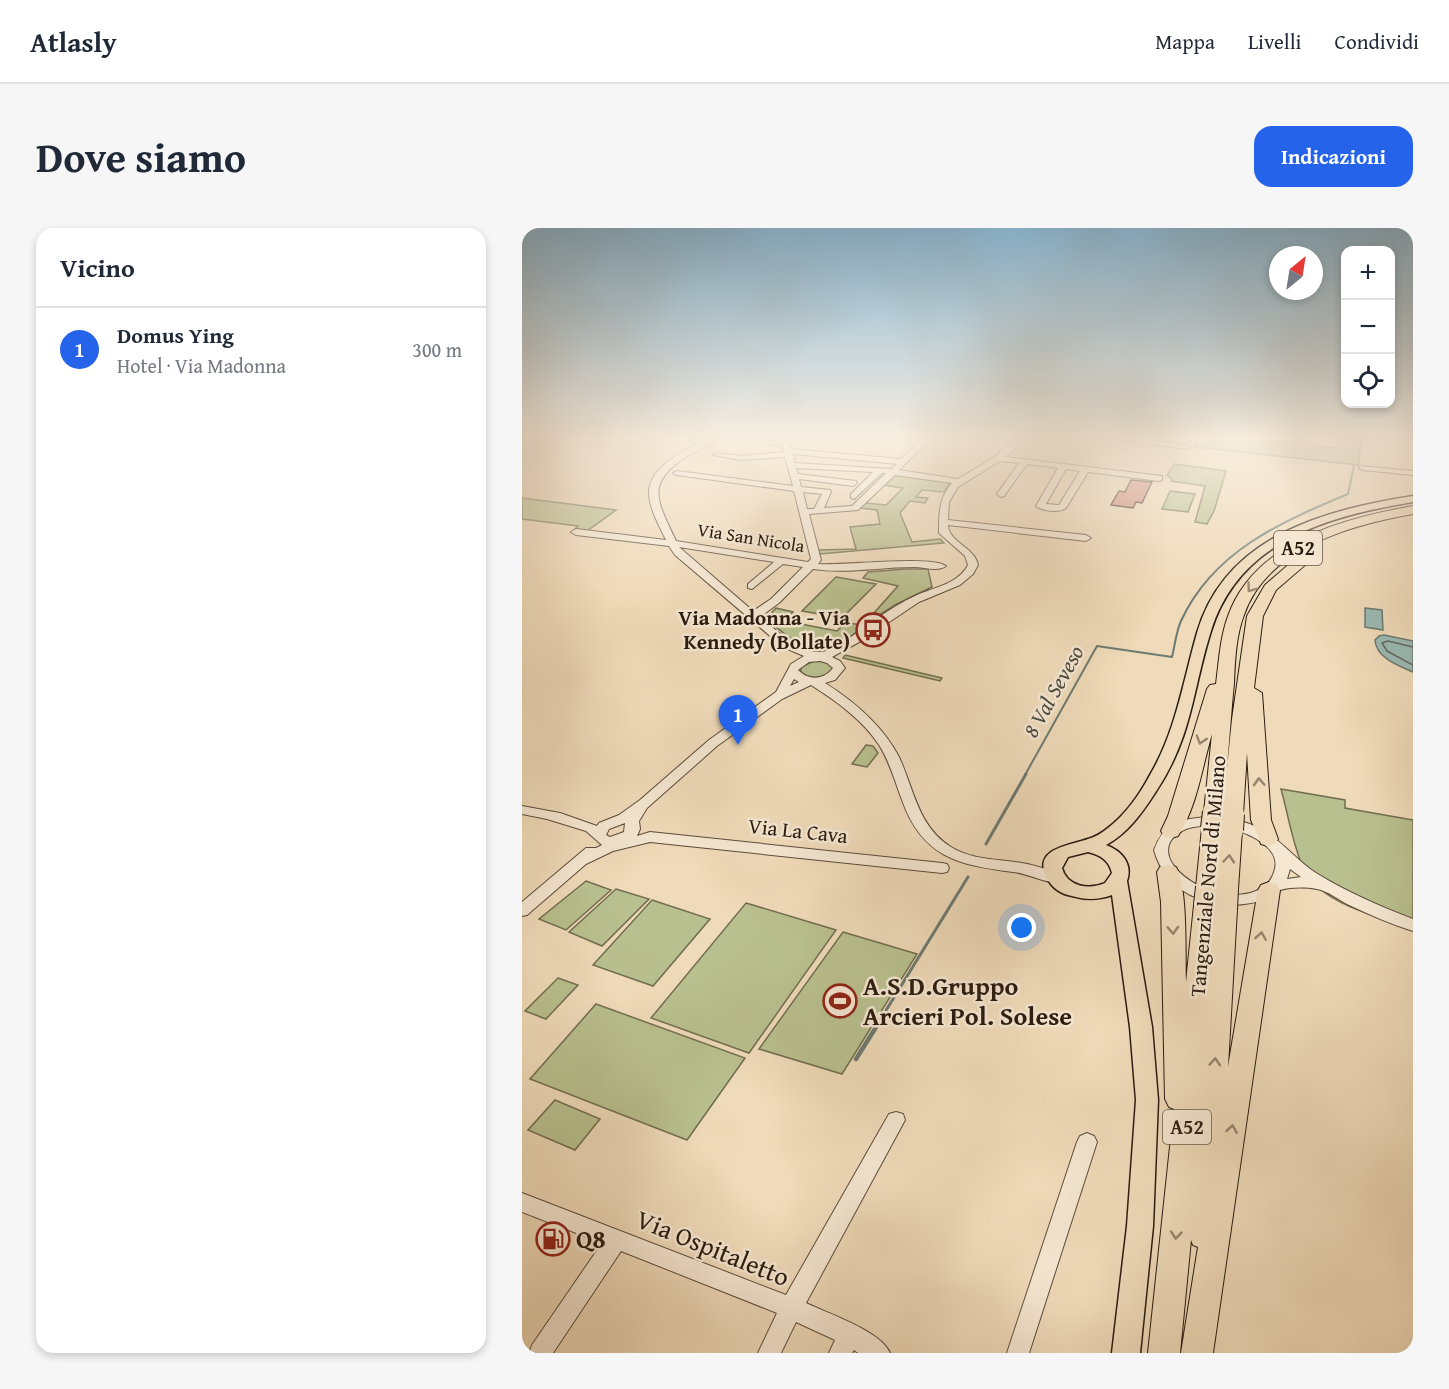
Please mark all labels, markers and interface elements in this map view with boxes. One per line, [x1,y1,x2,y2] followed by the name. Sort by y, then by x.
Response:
[30,21,117,62] text: Atlasly
[1155,26,1215,57] text: Mappa
[1248,26,1302,57] text: Livelli
[1335,26,1419,57] text: Condividi
[36,126,246,187] text: Dove siamo
[1254,126,1413,187] button: Indicazioni
[1269,246,1323,300] north arrow
[1341,246,1395,408] map controls
[1341,246,1395,300] button: +
[60,248,135,287] text: Vicino
[1341,300,1395,354] button: −
[117,319,234,351] text: Domus Ying
[74,335,85,364] text: 1
[412,335,462,364] text: 300 m
[117,351,286,380] text: Hotel · Via Madonna
[1341,354,1395,408] button: locate
[696,516,807,559] street label: Via San Nicola
[1274,531,1322,565] road number: A52
[1247,581,1258,592] one-way arrow
[678,602,850,657] place label: Via Madonna - Via Kennedy (Bollate)
[855,612,891,648] bus stop icon: Via Madonna - Via Kennedy (Bollate)
[1015,639,1091,743] water label: 8 Val Seveso
[718,696,758,745] pin: 1
[1196,734,1208,745] one-way arrow
[1182,754,1233,998] street label: Tangenziale Nord di Milano
[1252,778,1265,787] one-way arrow
[747,810,849,851] street label: Via La Cava
[1222,855,1235,864] one-way arrow
[1007,913,1036,942] your location
[1166,925,1179,934] one-way arrow
[1254,932,1266,941] one-way arrow
[863,966,1072,1035] place label: A.S.D.Gruppo Arcieri Pol. Solese
[822,983,858,1019] sports icon: A.S.D.Gruppo Arcieri Pol. Solese
[1209,1057,1222,1066] one-way arrow
[1163,1110,1211,1144] road number: A52
[1225,1124,1237,1134] one-way arrow
[631,1199,796,1296] street label: Via Ospitaletto
[576,1219,606,1258] place label: Q8
[535,1221,571,1257] fuel station icon: Q8
[1170,1231,1183,1240] one-way arrow

